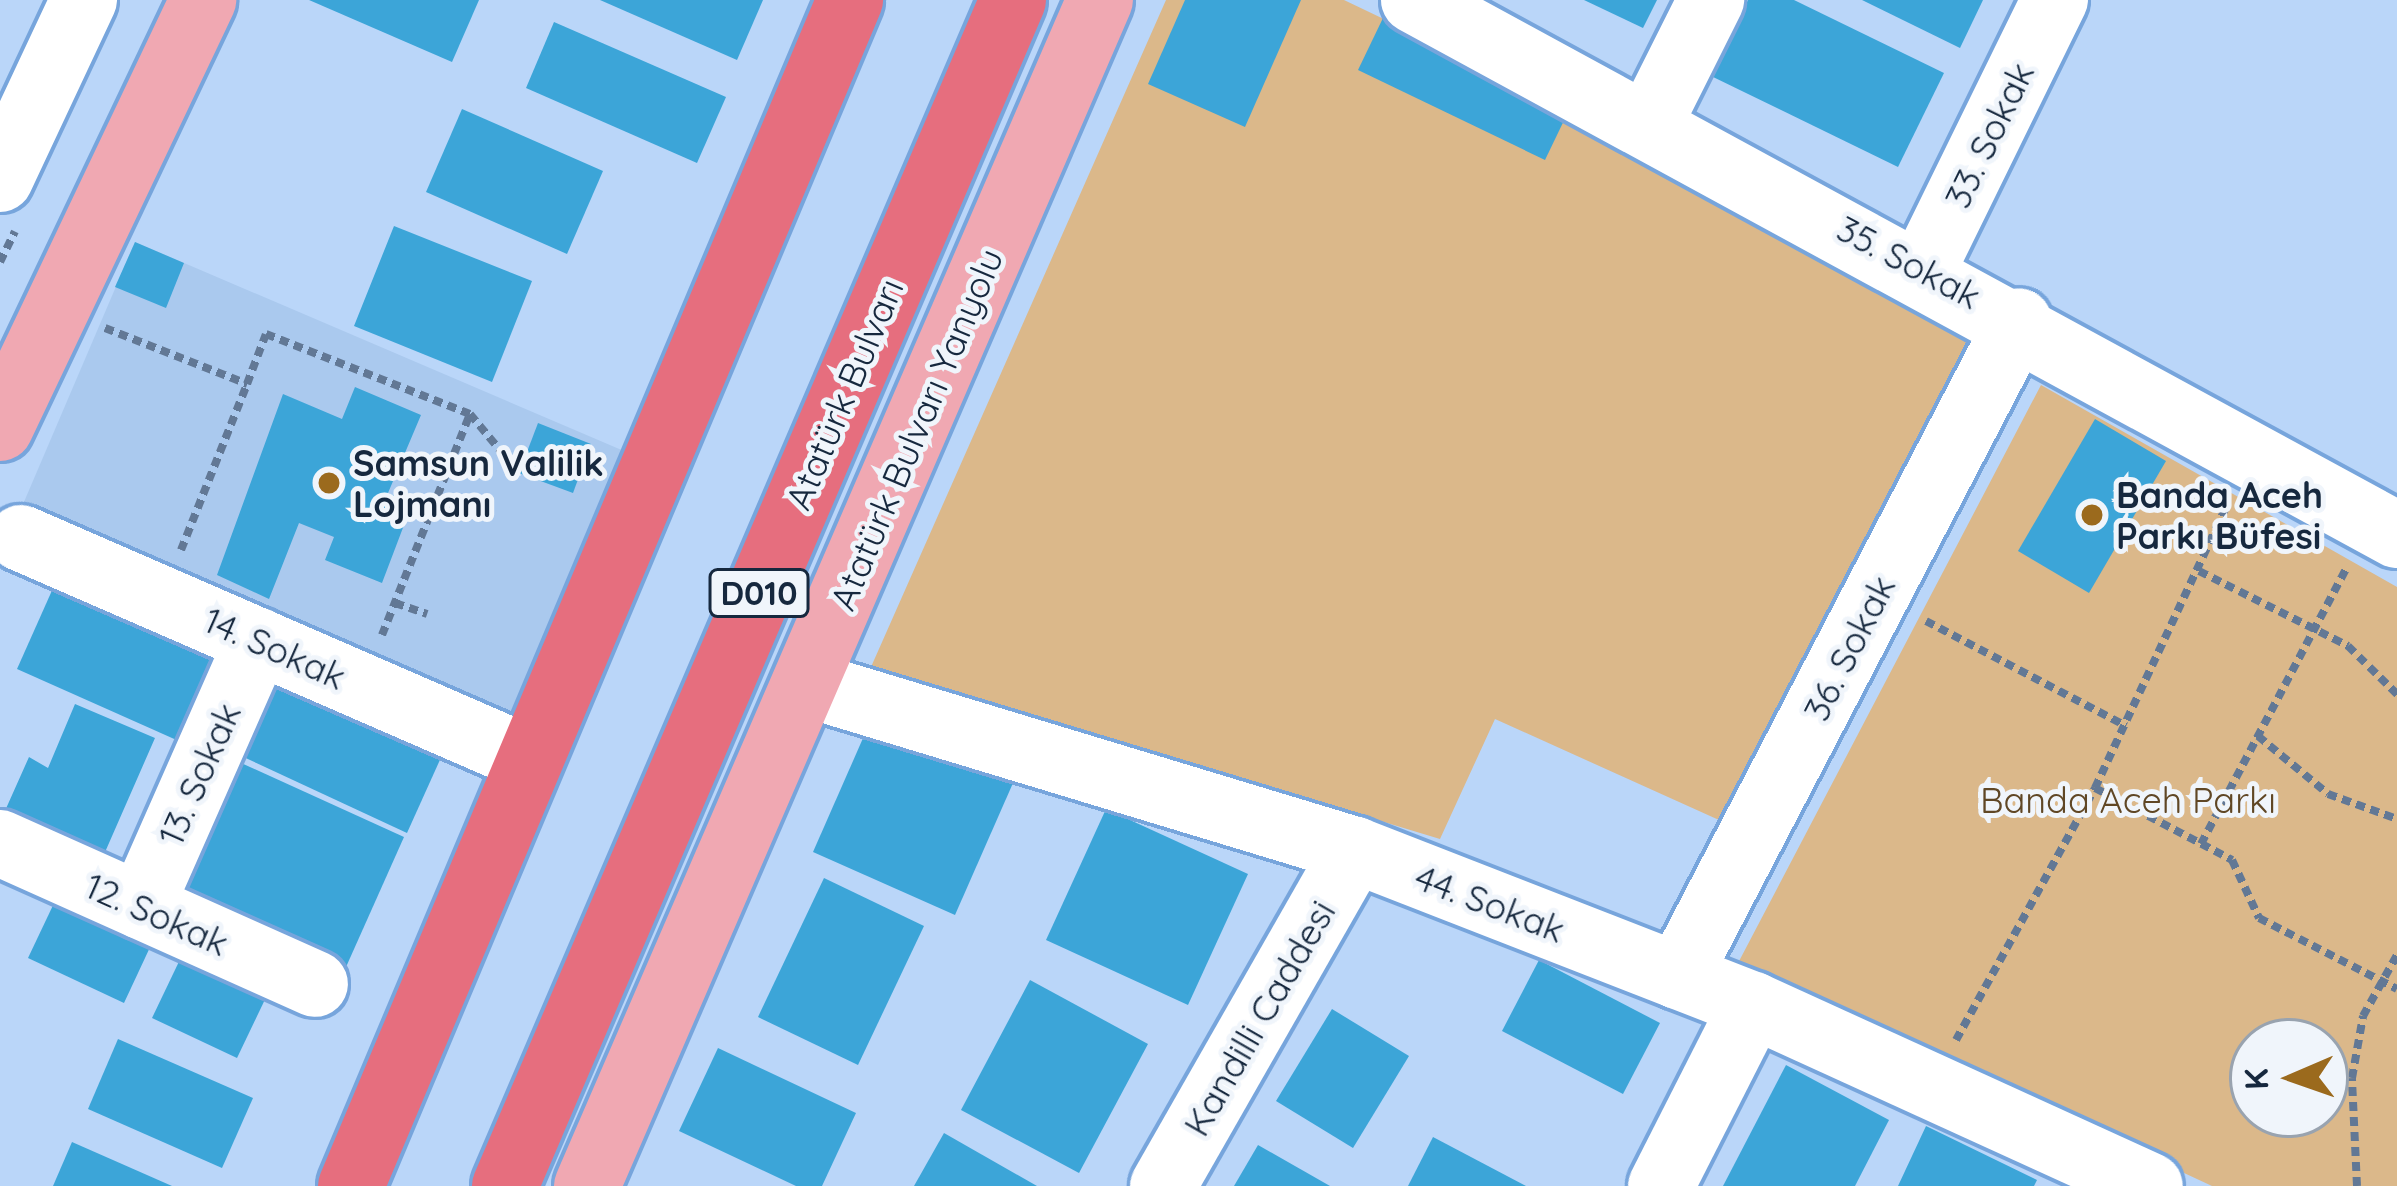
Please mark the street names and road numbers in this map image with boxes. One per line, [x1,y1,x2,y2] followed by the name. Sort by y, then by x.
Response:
[1935,55,2043,215] street label: 33. Sokak
[1830,206,1988,318] street label: 35. Sokak
[820,242,1012,616] street label: Atatürk Bulvarı Yanyolu
[776,272,912,516] street label: Atatürk Bulvarı
[708,566,810,620] road number: D010
[1794,568,1904,728] street label: 36. Sokak
[198,598,352,698] street label: 14. Sokak
[149,696,249,852] street label: 13. Sokak
[1409,855,1571,951] street label: 44. Sokak
[79,863,235,965] street label: 12. Sokak
[1174,893,1344,1143] street label: Kandilli Caddesi

